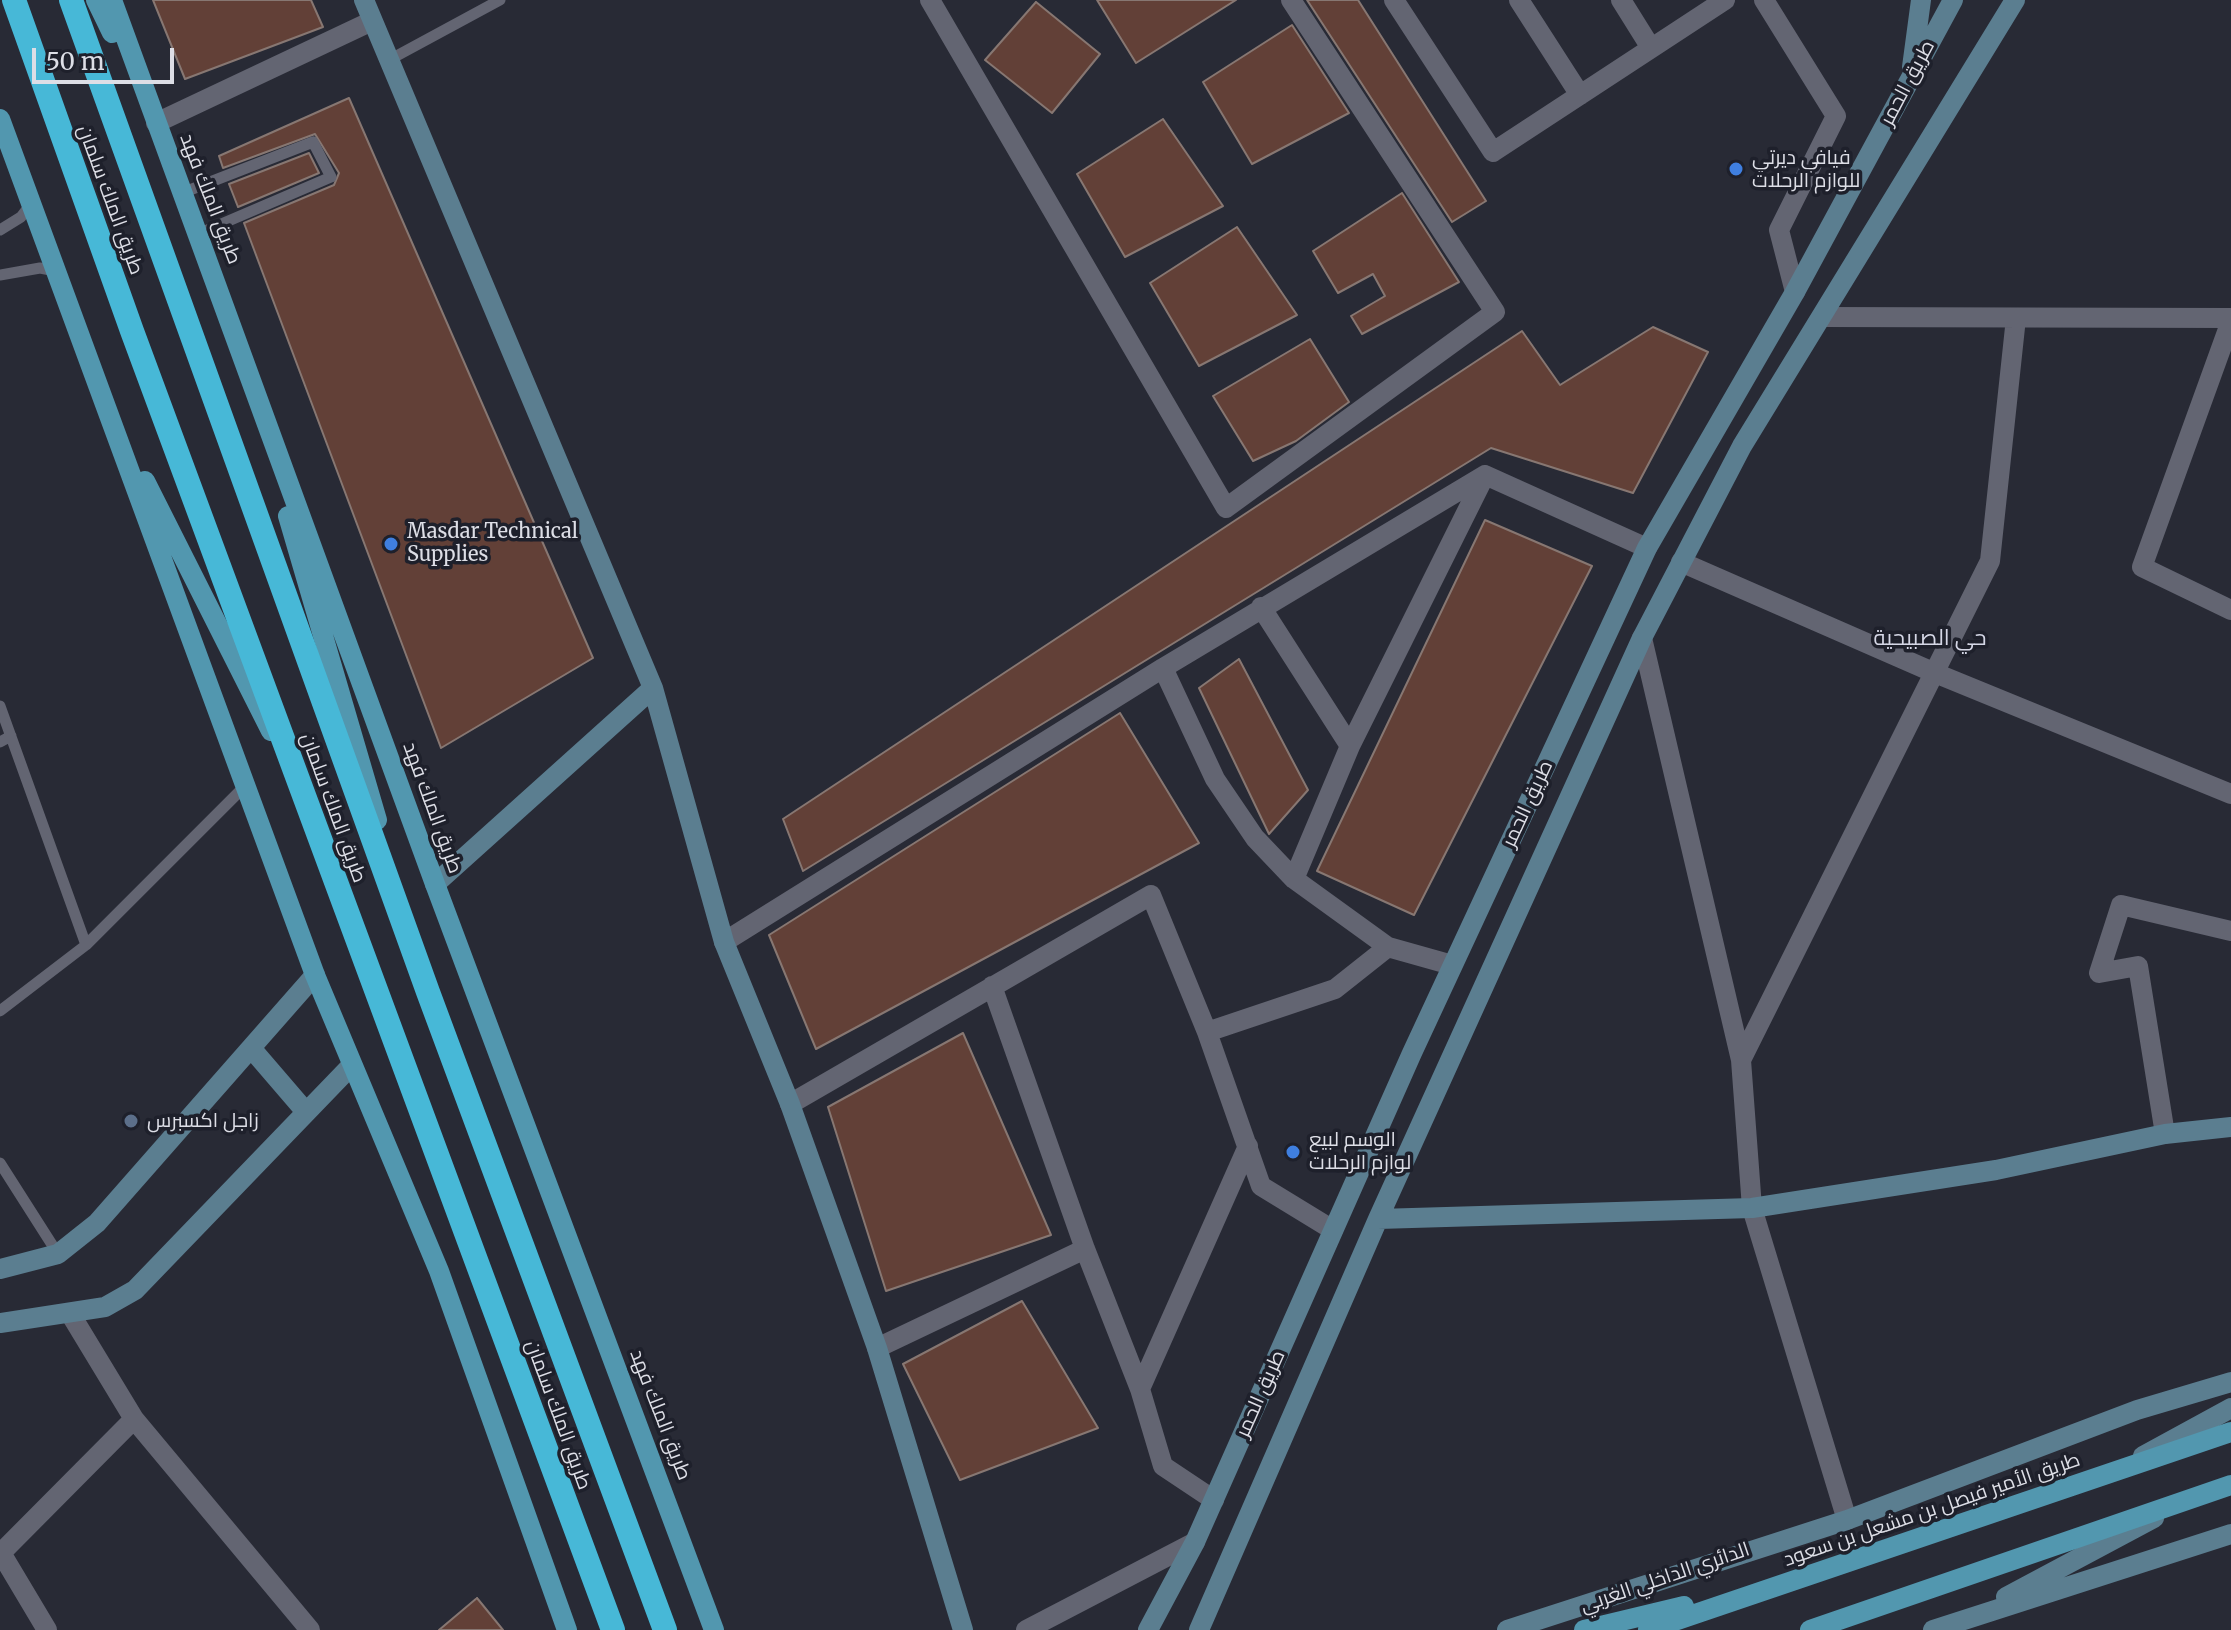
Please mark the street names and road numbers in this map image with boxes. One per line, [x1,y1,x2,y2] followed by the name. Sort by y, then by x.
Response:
[1876,36,1940,130] street label: طريق الحمر
[72,122,148,278] street label: طريق الملك سلمان
[174,130,246,268] street label: طريق الملك فهد
[295,730,371,886] street label: طريق الملك سلمان
[397,739,467,877] street label: طريق الملك فهد
[1497,757,1559,851] street label: طريق الحمر
[520,1337,596,1493] street label: طريق الملك سلمان
[624,1346,696,1484] street label: طريق الملك فهد
[1231,1347,1291,1441] street label: طريق الحمر
[1781,1448,2083,1572] street label: طريق الأمير فيصل بن مشعل بن سعود
[1577,1538,1753,1618] street label: الدائري الداخلي الغربي

